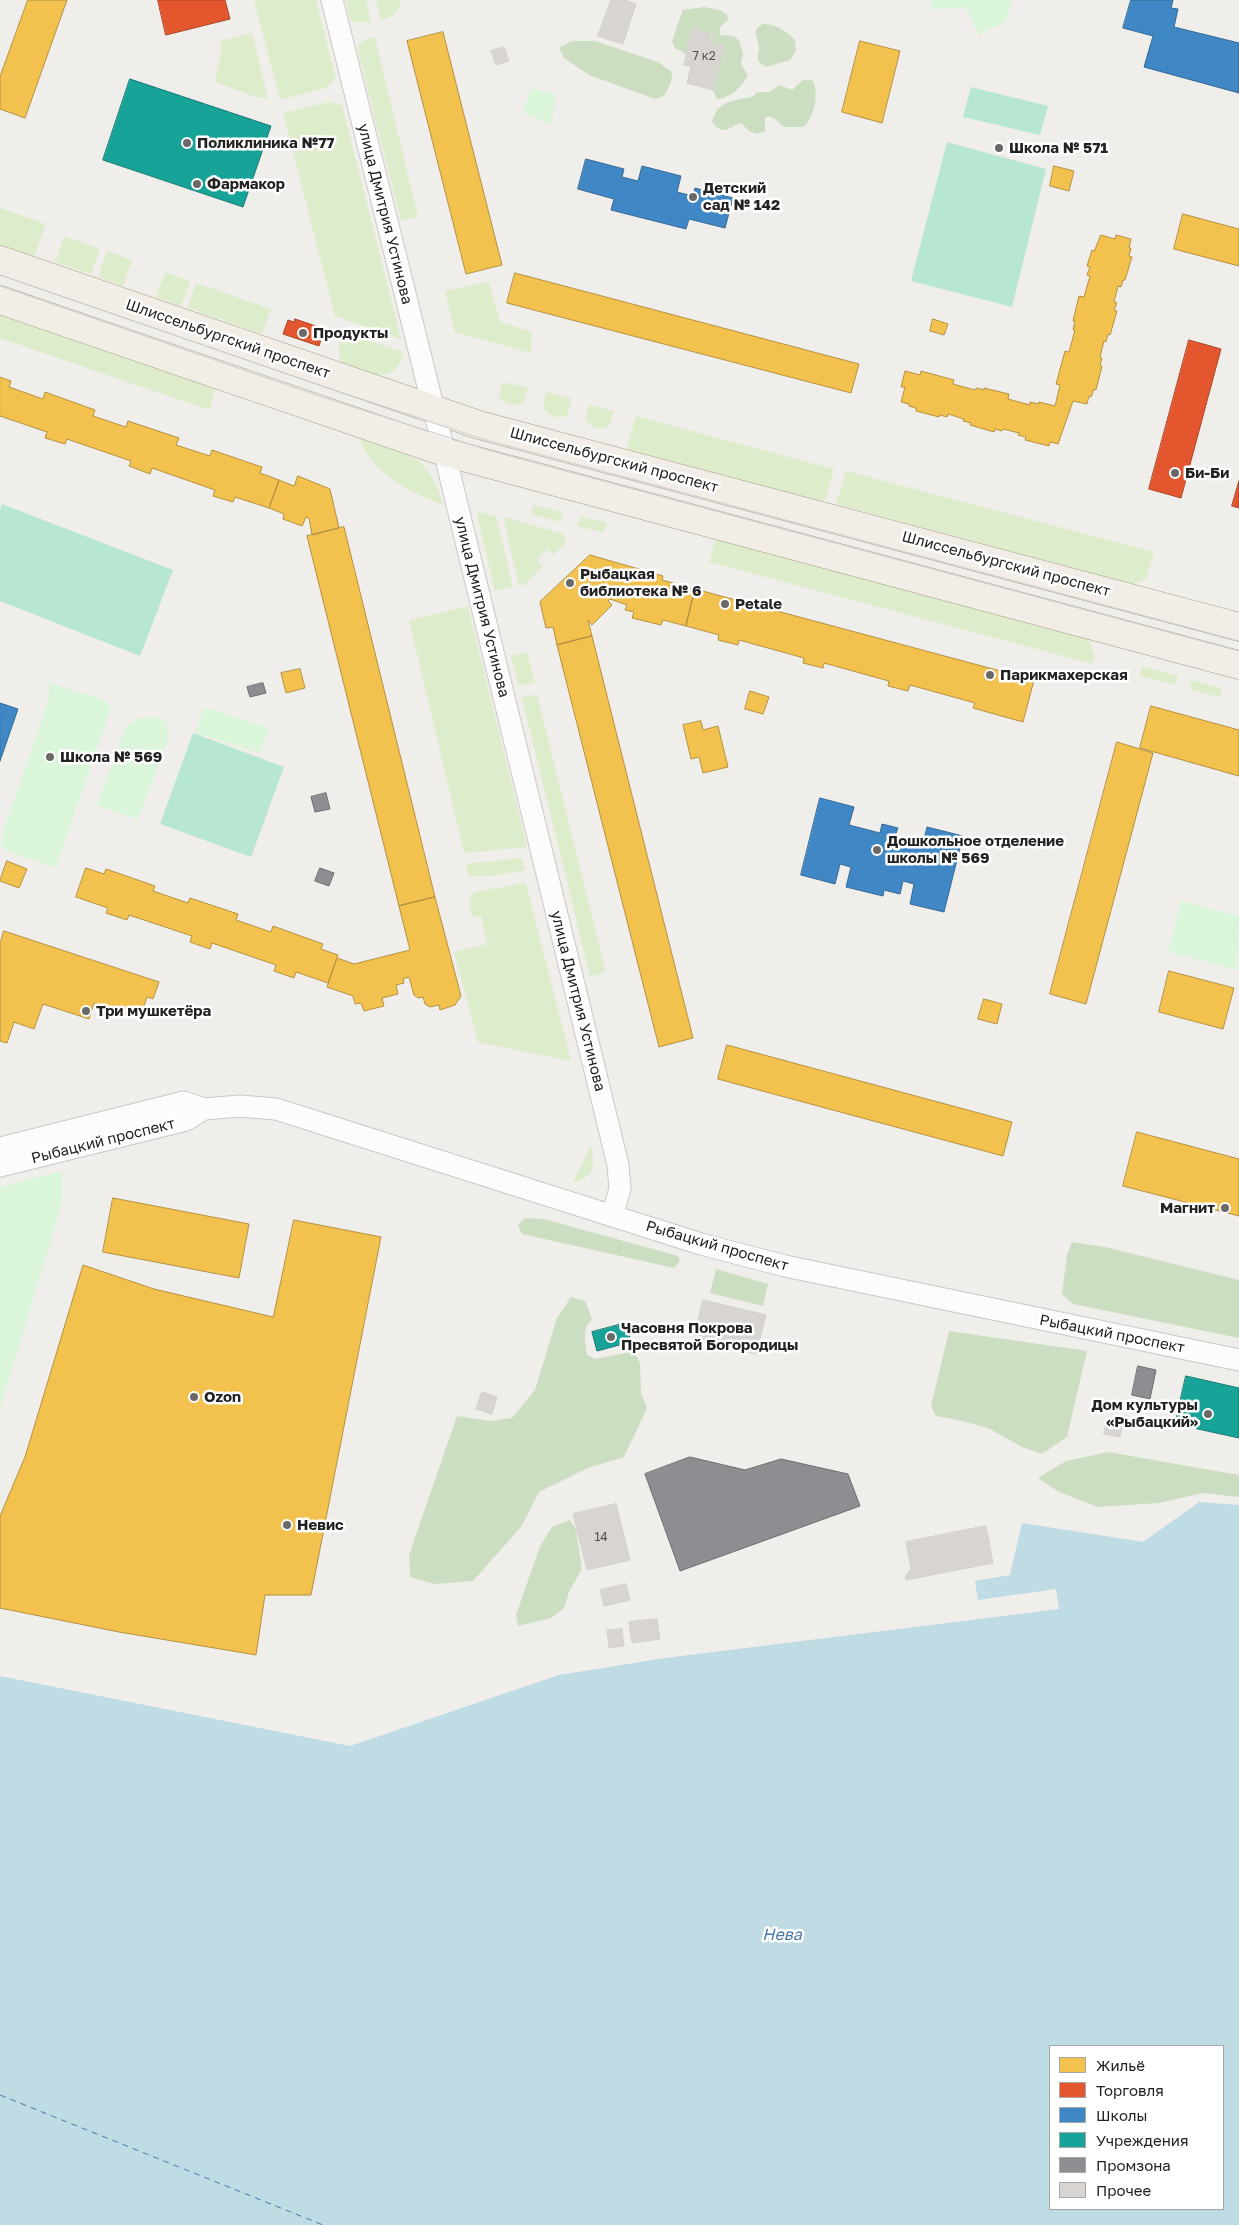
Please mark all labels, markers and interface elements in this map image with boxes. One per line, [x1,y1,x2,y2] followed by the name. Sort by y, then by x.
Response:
[692,49,716,63] house number: 7 к2
[354,122,416,306] street label: улица Дмитрия Устинова
[197,134,334,152] place label: Поликлиника №77
[181,137,193,149] marker: Поликлиника №77
[1009,139,1108,157] place label: Школа № 571
[993,142,1005,154] marker: Школа № 571
[207,175,285,193] place label: Фармакор
[191,178,203,190] marker: Фармакор
[703,179,780,214] place label: Детский сад № 142
[687,191,699,203] marker: Детский сад № 142
[123,295,333,383] street label: Шлиссельбургский проспект
[313,324,388,342] place label: Продукты
[297,327,309,339] marker: Продукты
[508,423,720,497] street label: Шлиссельбургский проспект
[1185,464,1229,482] place label: Би-Би
[1169,467,1181,479] marker: Би-Би
[451,515,513,699] street label: улица Дмитрия Устинова
[900,527,1112,601] street label: Шлиссельбургский проспект
[580,565,702,600] place label: Рыбацкая библиотека № 6
[564,577,576,589] marker: Рыбацкая библиотека № 6
[735,595,782,613] place label: Petale
[719,598,731,610] marker: Petale
[1000,666,1128,684] place label: Парикмахерская
[984,669,996,681] marker: Парикмахерская
[60,748,162,766] place label: Школа № 569
[44,751,56,763] marker: Школа № 569
[887,832,1064,867] place label: Дошкольное отделение школы № 569
[871,844,883,856] marker: Дошкольное отделение школы № 569
[547,909,609,1093] street label: улица Дмитрия Устинова
[96,1002,211,1020] place label: Три мушкетёра
[80,1005,92,1017] marker: Три мушкетёра
[29,1114,177,1168] street label: Рыбацкий проспект
[1160,1199,1215,1217] place label: Магнит
[1219,1202,1231,1214] marker: Магнит
[644,1217,790,1275] street label: Рыбацкий проспект
[1038,1311,1186,1357] street label: Рыбацкий проспект
[621,1319,798,1354] place label: Часовня Покрова Пресвятой Богородицы
[605,1331,617,1343] marker: Часовня Покрова Пресвятой Богородицы
[204,1388,241,1406] place label: Ozon
[188,1391,200,1403] marker: Ozon
[1091,1396,1198,1431] place label: Дом культуры «Рыбацкий»
[1202,1408,1214,1420] marker: Дом культуры «Рыбацкий»
[297,1516,344,1534] place label: Невис
[281,1519,293,1531] marker: Невис
[594,1530,608,1544] house number: 14
[762,1925,802,1945] water label: Нева
[1049,2045,1224,2210] legend
[1096,2056,1145,2074] text: Жильё
[1096,2081,1164,2099] text: Торговля
[1096,2106,1147,2124] text: Школы
[1096,2131,1188,2149] text: Учреждения
[1096,2156,1171,2174] text: Промзона
[1096,2181,1151,2199] text: Прочее

